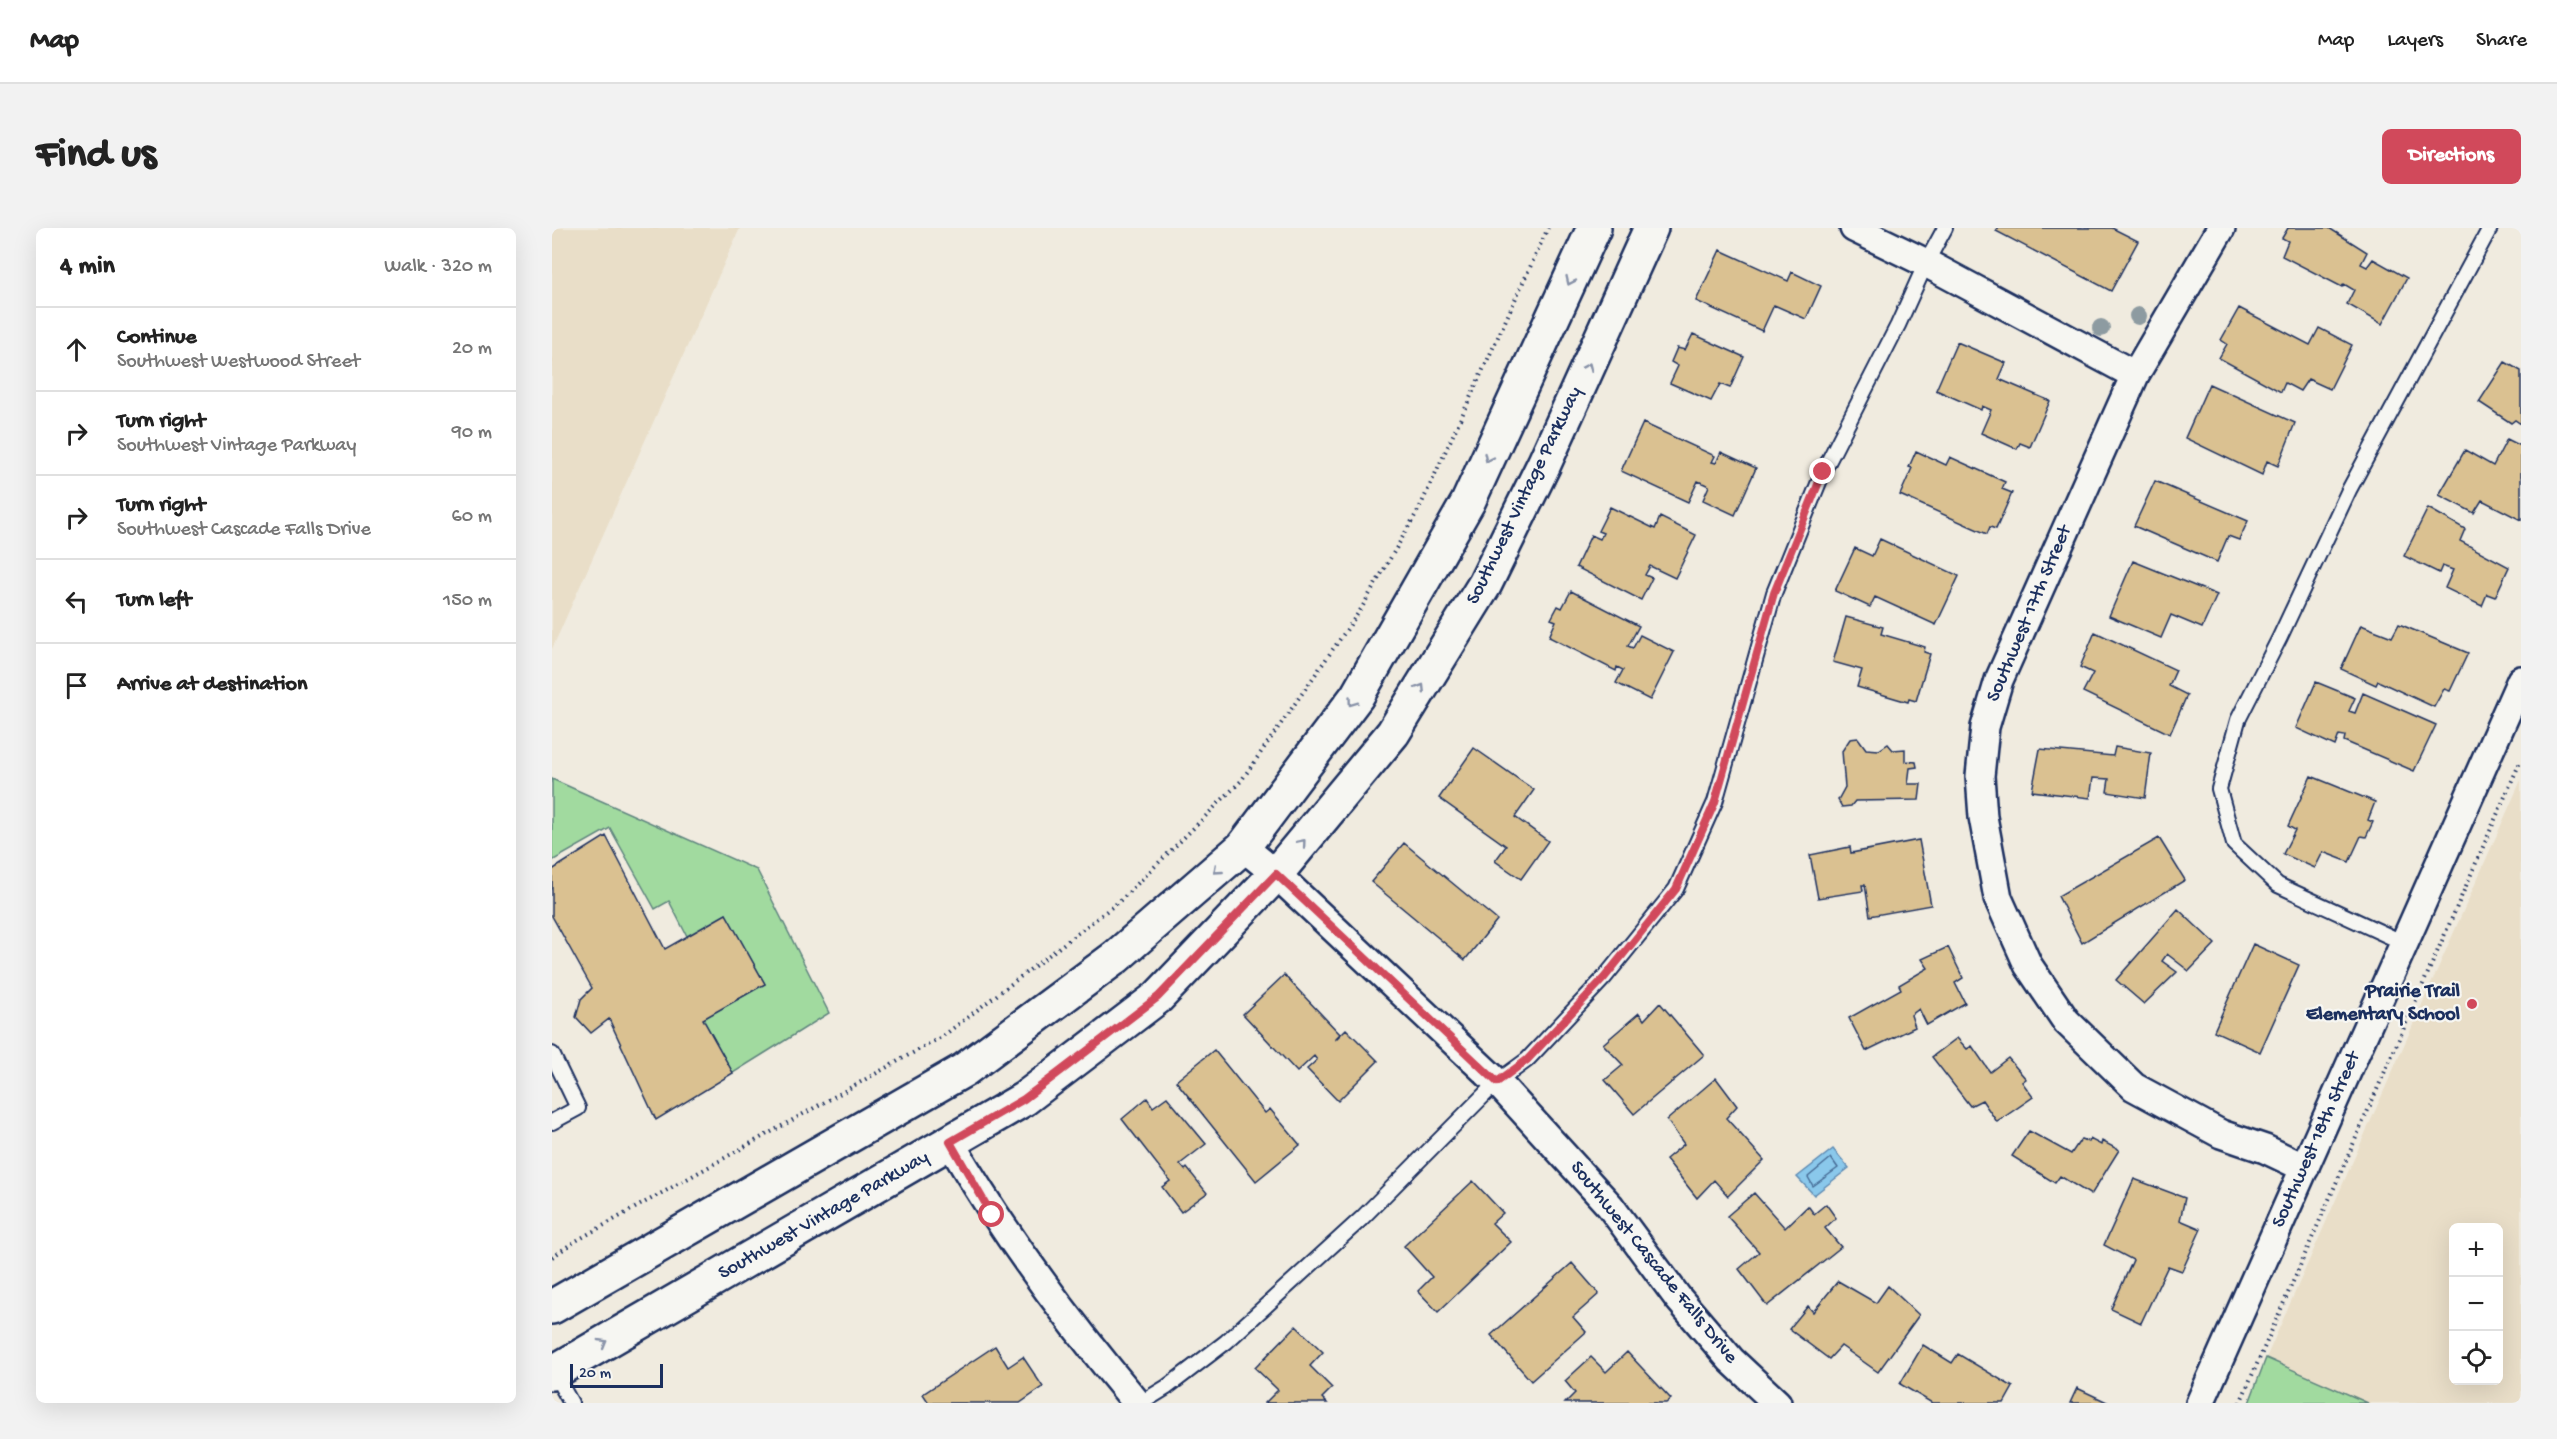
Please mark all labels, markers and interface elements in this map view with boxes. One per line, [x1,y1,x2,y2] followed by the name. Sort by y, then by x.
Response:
[30,25,79,58] text: Map
[2318,29,2354,54] text: Map
[2387,29,2443,54] text: Layers
[2476,29,2527,54] text: Share
[2382,129,2521,184] button: Directions
[36,132,156,181] text: Find us
[60,252,115,283] text: 4 min
[384,256,492,279] text: Walk · 320 m
[1565,275,1577,286] one-way arrow
[117,325,197,351] text: Continue
[60,333,93,366] icon: ahead
[452,338,492,361] text: 20 m
[117,351,360,374] text: Southwest Westwood Street
[1581,362,1593,373] one-way arrow
[1462,383,1588,609] street label: Southwest Vintage Parkway
[117,409,205,435] text: Turn right
[60,417,93,450] icon: right
[452,422,492,445] text: 90 m
[117,435,356,458] text: Southwest Vintage Parkway
[1483,452,1495,463] one-way arrow
[1809,458,1835,484] route end
[117,493,205,519] text: Turn right
[60,501,93,534] icon: right
[452,506,492,529] text: 60 m
[117,519,371,542] text: Southwest Cascade Falls Drive
[1982,521,2078,706] street label: Southwest 17th Street
[60,585,93,618] icon: left
[117,588,191,614] text: Turn left
[443,590,492,613] text: 150 m
[60,669,93,702] icon: arrive
[117,672,307,698] text: Arrive at destination
[1413,684,1425,694] one-way arrow
[1349,695,1360,706] one-way arrow
[1295,839,1306,850] one-way arrow
[1213,862,1224,873] one-way arrow
[2306,981,2461,1027] place label: Prairie Trail Elementary School
[2465,997,2479,1011] marker: Prairie Trail Elementary School
[2268,1047,2367,1231] street label: Southwest 18th Street
[715,1146,933,1286] street label: Southwest Vintage Parkway
[1564,1157,1742,1369] street label: Southwest Cascade Falls Drive
[978,1201,1004,1227] route start
[2449,1223,2503,1385] map controls
[2449,1223,2503,1277] button: +
[2449,1277,2503,1331] button: −
[2449,1331,2503,1385] button: locate
[597,1339,607,1351] one-way arrow
[570,1361,663,1388] scale bar
[579,1365,611,1384] text: 20 m

